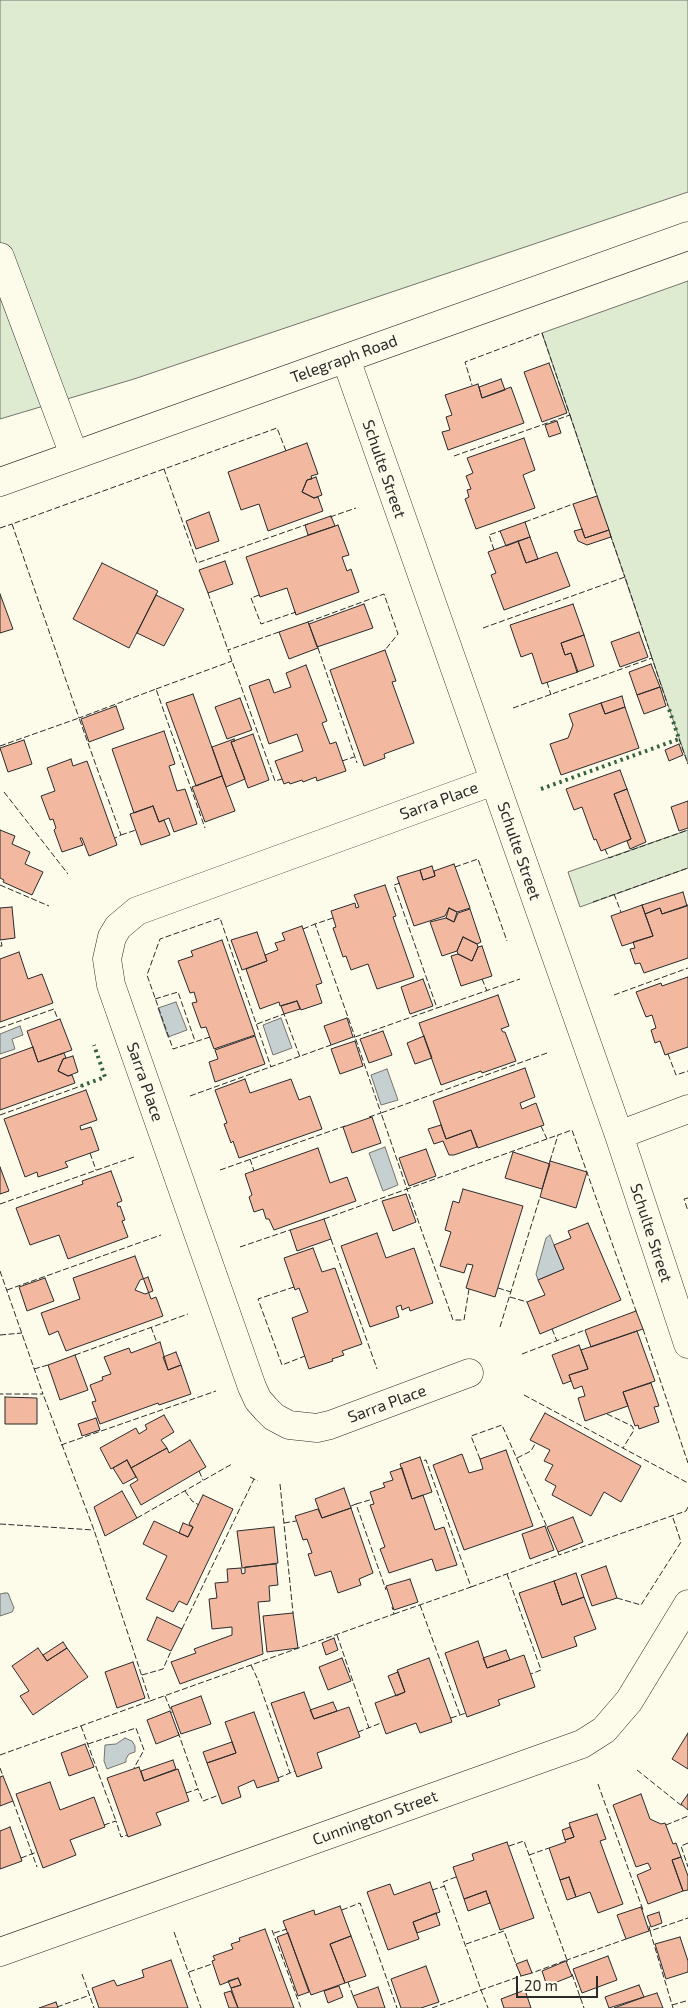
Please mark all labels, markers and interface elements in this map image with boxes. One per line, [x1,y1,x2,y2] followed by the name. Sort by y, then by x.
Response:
[288,331,400,387] street label: Telegraph Road
[358,417,410,521] street label: Schulte Street
[397,778,481,824] street label: Sarra Place
[493,799,545,903] street label: Schulte Street
[123,1040,167,1124] street label: Sarra Place
[626,1181,676,1285] street label: Schulte Street
[345,1381,429,1427] street label: Sarra Place
[310,1786,440,1850] street label: Cunnington Street
[518,1966,600,1998] scale bar
[524,1976,558,1994] text: 20 m

